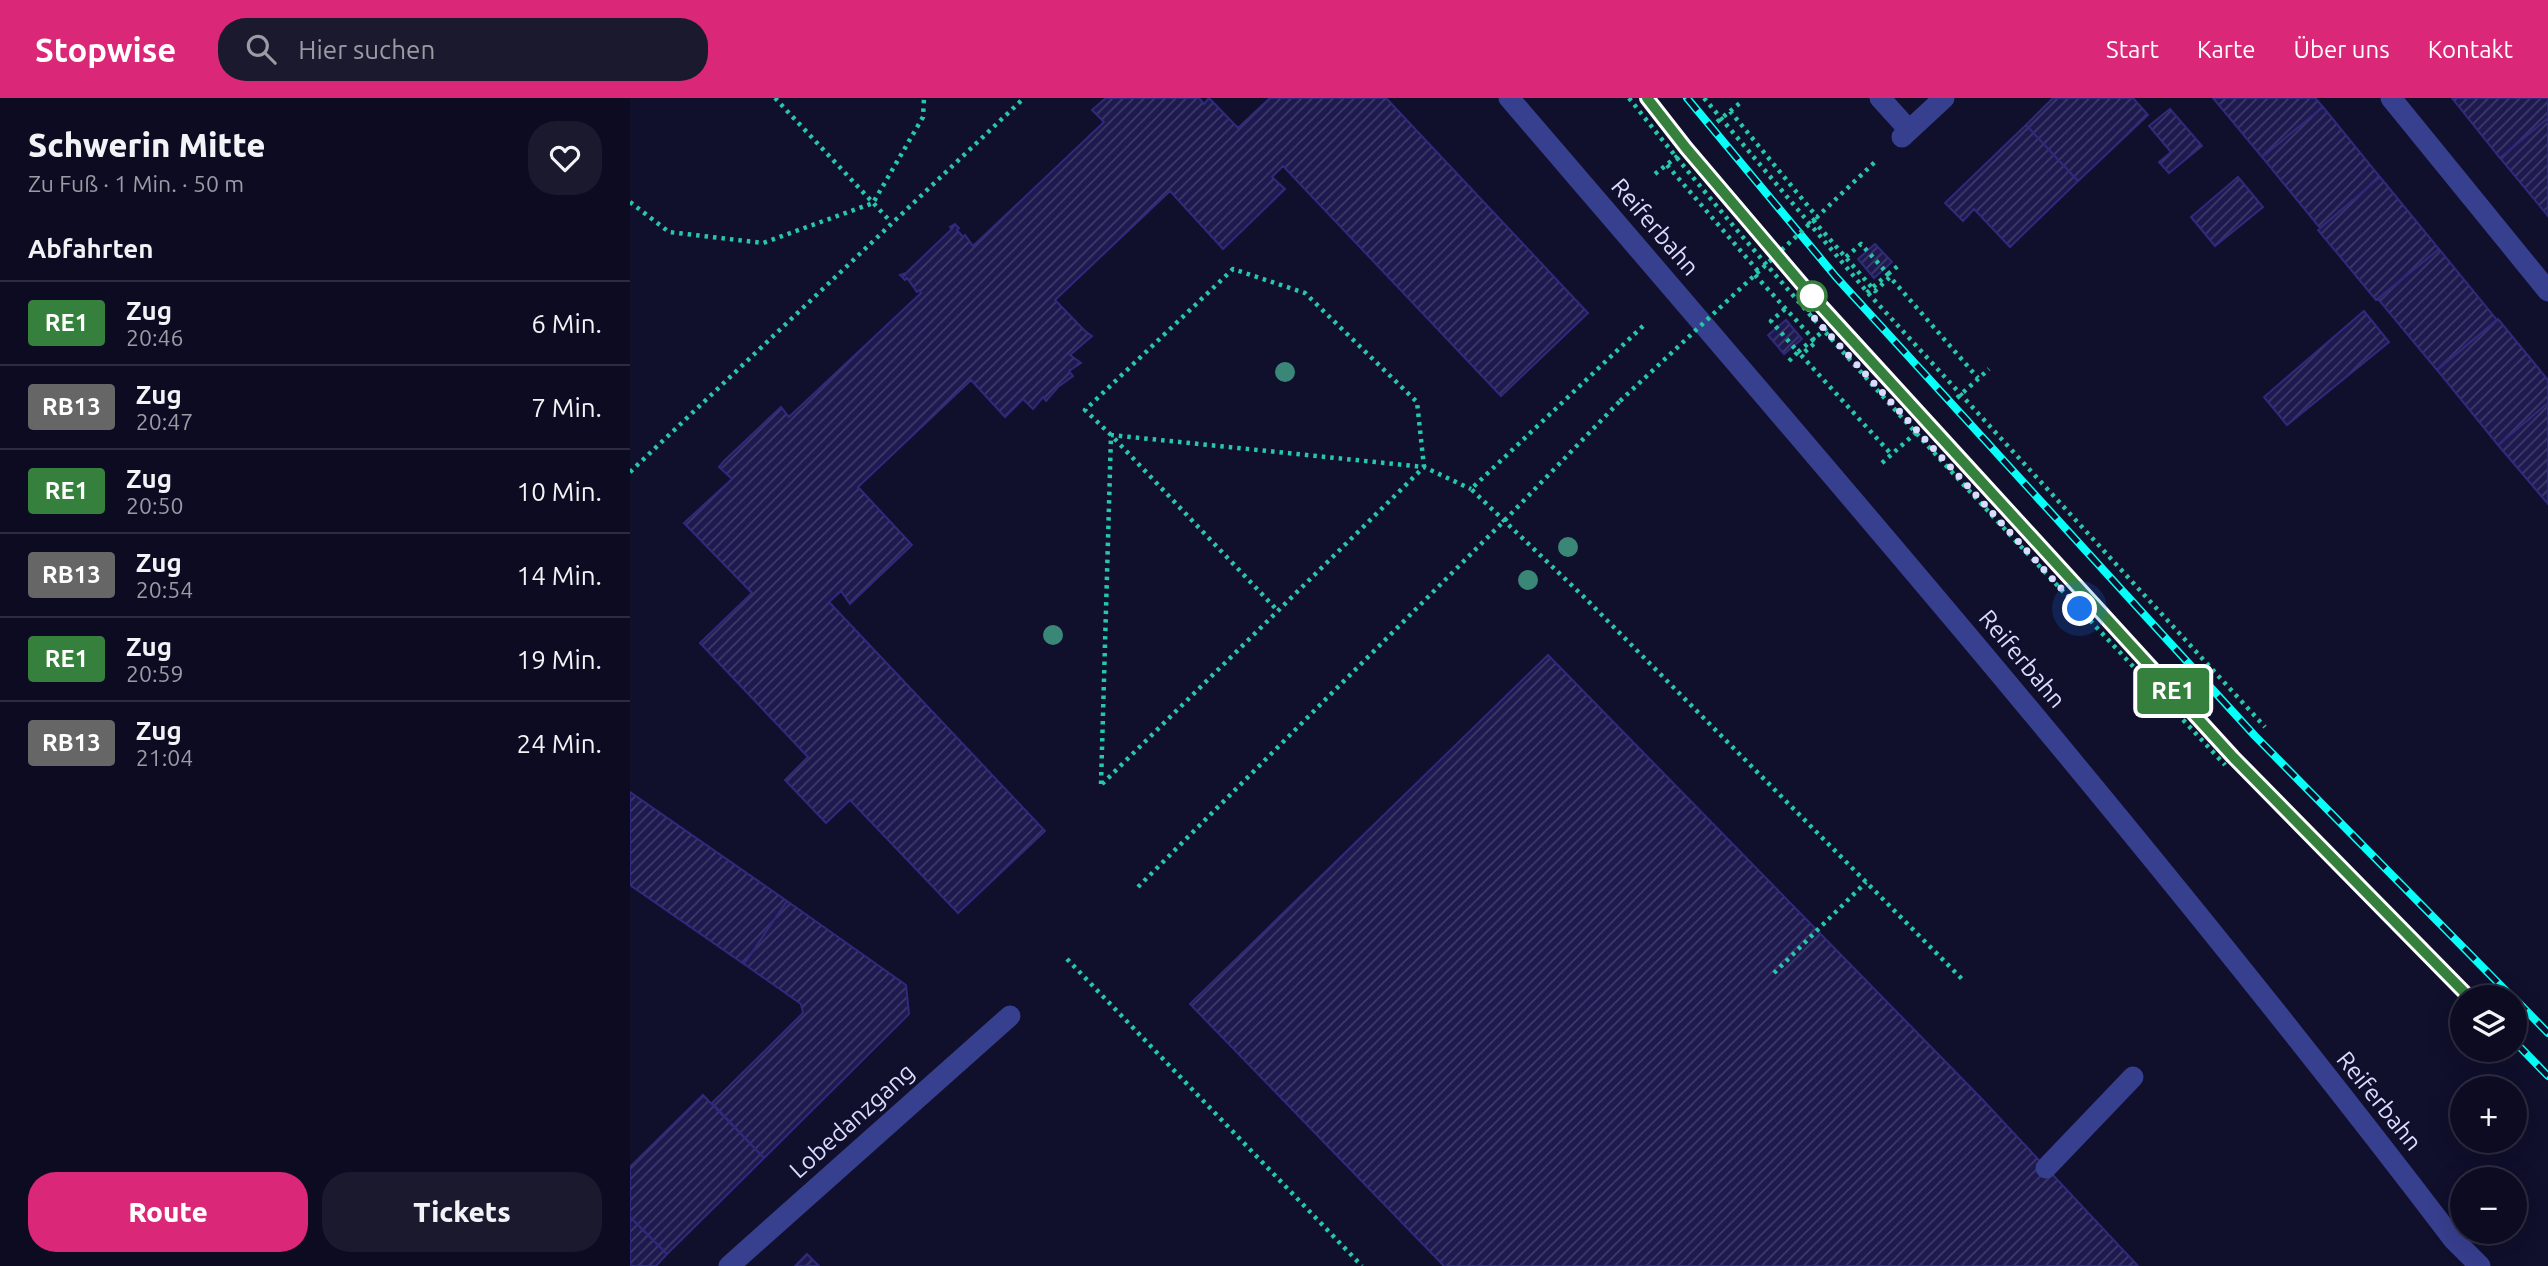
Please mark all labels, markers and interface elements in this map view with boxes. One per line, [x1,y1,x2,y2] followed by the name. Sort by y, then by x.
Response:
[218,18,708,81] search box
[242,30,280,68] icon: search
[35,31,176,68] text: Stopwise
[298,35,435,64] text: Hier suchen
[2106,36,2159,63] text: Start
[2197,36,2256,63] text: Karte
[2294,36,2390,63] text: Über uns
[2428,36,2513,63] text: Kontakt
[528,121,602,195] button: heart
[28,126,265,163] text: Schwerin Mitte
[28,171,244,196] text: Zu Fuß · 1 Min. · 50 m
[1606,173,1705,281] street label: Reiferbahn
[28,234,153,263] text: Abfahrten
[1797,281,1827,311] unlabelled marker
[126,296,172,325] text: Zug
[45,309,88,336] text: RE1
[531,309,602,338] text: 6 Min.
[126,325,184,350] text: 20:46
[136,380,182,409] text: Zug
[42,393,101,420] text: RB13
[531,393,602,422] text: 7 Min.
[136,409,193,434] text: 20:47
[126,464,172,493] text: Zug
[45,477,88,504] text: RE1
[517,477,602,506] text: 10 Min.
[126,493,184,518] text: 20:50
[136,548,182,577] text: Zug
[42,561,101,588] text: RB13
[517,561,602,590] text: 14 Min.
[136,577,193,602] text: 20:54
[2062,591,2097,626] your location
[1974,604,2071,713] street label: Reiferbahn
[126,632,172,661] text: Zug
[45,645,88,672] text: RE1
[517,645,602,674] text: 19 Min.
[126,661,184,686] text: 20:59
[2133,668,2213,714] line badge: RE1
[2151,677,2195,704] text: RE1
[136,716,182,745] text: Zug
[42,729,101,756] text: RB13
[517,729,602,758] text: 24 Min.
[136,745,193,770] text: 21:04
[2450,985,2527,1244] map controls
[2450,985,2527,1062] button: layers
[2331,1046,2427,1156] street label: Reiferbahn
[784,1058,919,1184] street label: Lobedanzgang
[2450,1076,2527,1153] button: +
[2450,1167,2527,1244] button: −
[28,1172,308,1252] button: Route
[322,1172,602,1252] button: Tickets

